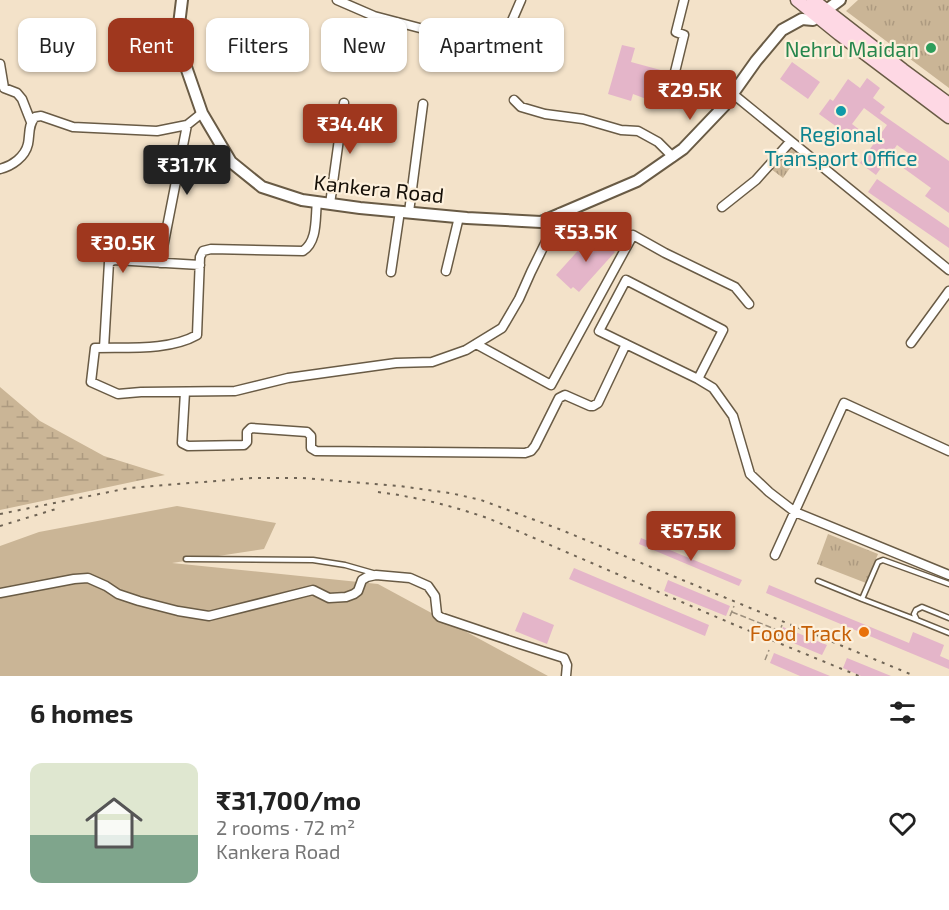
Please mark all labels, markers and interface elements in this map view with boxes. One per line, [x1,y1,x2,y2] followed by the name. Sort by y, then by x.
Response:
[18,18,96,72] chip: Buy
[108,18,194,72] chip: Rent
[206,18,309,72] chip: Filters
[321,18,407,72] chip: New
[419,18,564,72] chip: Apartment
[785,36,919,61] place label: Nehru Maidan
[924,41,938,55] marker: Nehru Maidan
[641,70,739,121] pin: ₹29.5K
[658,77,722,101] text: ₹29.5K
[301,104,399,155] pin: ₹34.4K
[834,104,848,118] marker: Regional Transport Office
[317,111,383,135] text: ₹34.4K
[764,121,918,170] place label: Regional Transport Office
[138,145,236,196] pin: ₹31.7K
[157,152,217,176] text: ₹31.7K
[313,169,445,207] street label: Kankera Road
[537,212,635,263] pin: ₹53.5K
[555,219,617,243] text: ₹53.5K
[74,223,172,274] pin: ₹30.5K
[91,230,155,254] text: ₹30.5K
[642,511,740,562] pin: ₹57.5K
[660,518,722,542] text: ₹57.5K
[750,620,852,645] place label: Food Track
[857,625,871,639] marker: Food Track
[886,696,919,729] icon: filters
[30,697,133,728] text: 6 homes
[216,784,361,815] text: ₹31,700/mo
[78,787,150,859] icon: home
[886,807,919,840] icon: heart
[216,815,355,839] text: 2 rooms · 72 m²
[216,839,341,863] text: Kankera Road

